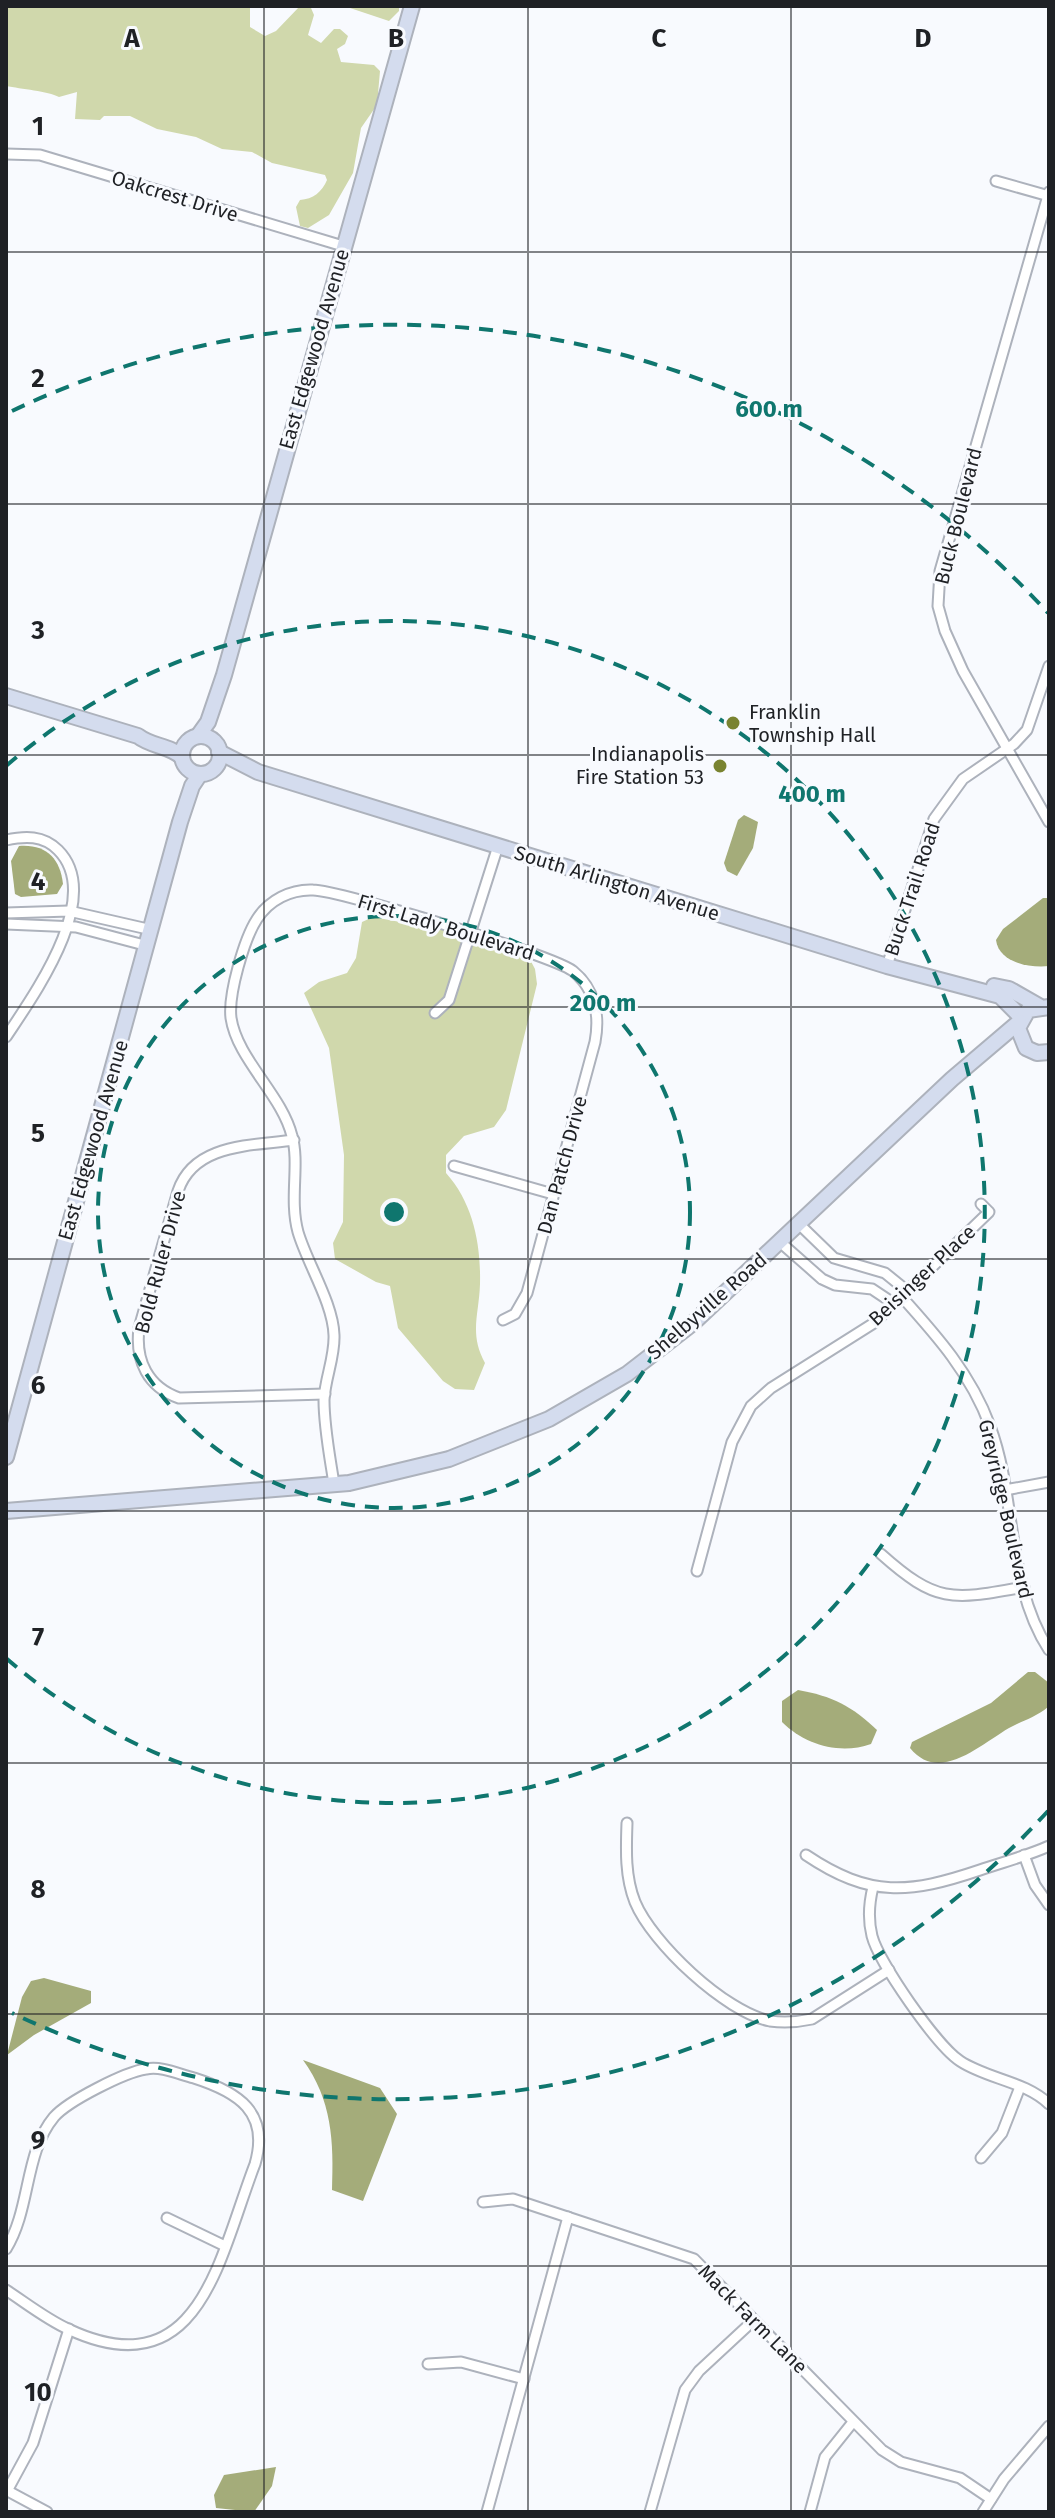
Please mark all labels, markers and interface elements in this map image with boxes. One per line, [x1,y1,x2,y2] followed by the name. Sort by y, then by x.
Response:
[123,23,140,54] text: A
[388,23,404,54] text: B
[652,23,667,54] text: C
[915,23,932,54] text: D
[32,111,44,142] text: 1
[109,165,241,227] street label: Oakcrest Drive
[274,246,354,452] street label: East Edgewood Avenue
[31,363,45,394] text: 2
[735,395,803,423] text: 600 m
[929,445,987,587] street label: Buck Boulevard
[30,615,45,646] text: 3
[749,700,876,747] place label: Franklin Township Hall
[724,714,742,732] marker: Franklin Township Hall
[576,742,704,789] place label: Indianapolis Fire Station 53
[711,757,729,775] marker: Indianapolis Fire Station 53
[778,780,846,808] text: 400 m
[879,819,945,959] street label: Buck Trail Road
[512,840,722,926] street label: South Arlington Avenue
[31,866,46,897] text: 4
[355,889,537,965] street label: First Lady Boulevard
[570,989,636,1017] text: 200 m
[53,1037,133,1243] street label: East Edgewood Avenue
[532,1093,592,1237] street label: Dan Patch Drive
[31,1118,45,1149] text: 5
[129,1188,191,1336] street label: Bold Ruler Drive
[380,1198,408,1226] centre of rings
[864,1219,980,1331] street label: Beisinger Place
[642,1248,772,1364] street label: Shelbyville Road
[31,1370,46,1401] text: 6
[974,1417,1038,1601] street label: Greyridge Boulevard
[32,1622,44,1653] text: 7
[30,1874,46,1905] text: 8
[31,2125,45,2156] text: 9
[693,2259,813,2379] street label: Mack Farm Lane
[24,2377,52,2408] text: 10

